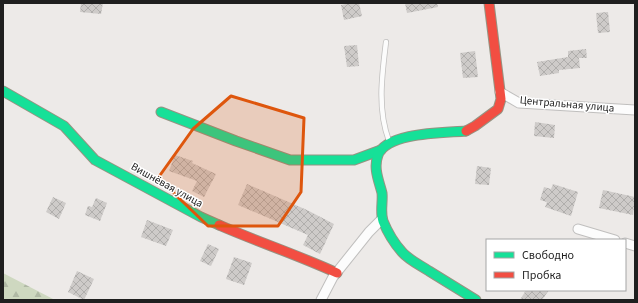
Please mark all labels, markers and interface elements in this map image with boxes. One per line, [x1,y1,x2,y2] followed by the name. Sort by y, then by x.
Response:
[519,92,615,116] street label: Центральная улица
[128,159,206,211] street label: Вишнёвая улица
[486,239,626,291] legend
[522,247,574,264] text: Свободно
[522,267,561,284] text: Пробка

